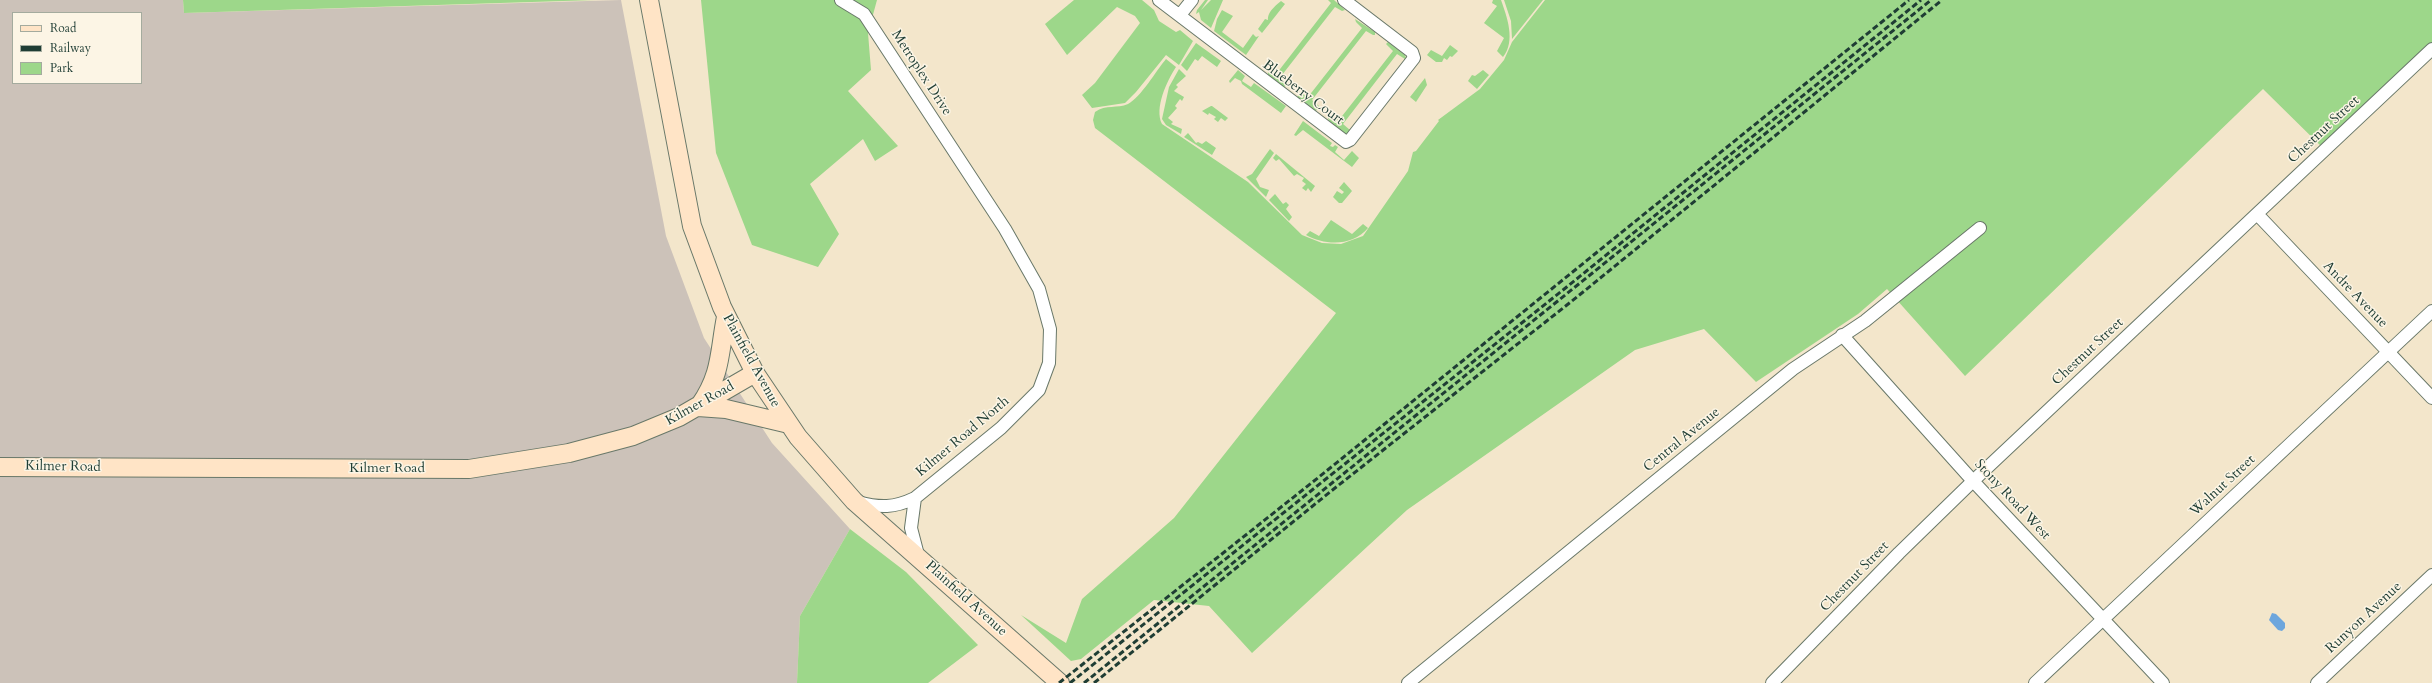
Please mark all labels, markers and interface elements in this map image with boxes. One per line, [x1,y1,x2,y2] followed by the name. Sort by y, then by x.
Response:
[12,12,142,84] legend
[50,20,76,36] text: Road
[887,27,955,119] street label: Metroplex Drive
[50,40,91,56] text: Railway
[1259,57,1347,129] street label: Blueberry Court
[50,60,73,76] text: Park
[2285,93,2363,167] street label: Chestnut Street
[2319,258,2391,332] street label: Andre Avenue
[718,311,784,411] street label: Plainfield Avenue
[2049,315,2127,389] street label: Chestnut Street
[663,378,737,430] street label: Kilmer Road
[913,393,1013,481] street label: Kilmer Road North
[1640,404,1724,476] street label: Central Avenue
[2187,452,2259,520] street label: Walnut Street
[1971,456,2053,544] street label: Stony Road West
[25,458,101,476] street label: Kilmer Road
[349,461,425,477] street label: Kilmer Road
[1817,538,1893,616] street label: Chestnut Street
[922,558,1010,640] street label: Plainfield Avenue
[2323,579,2405,657] street label: Runyon Avenue

